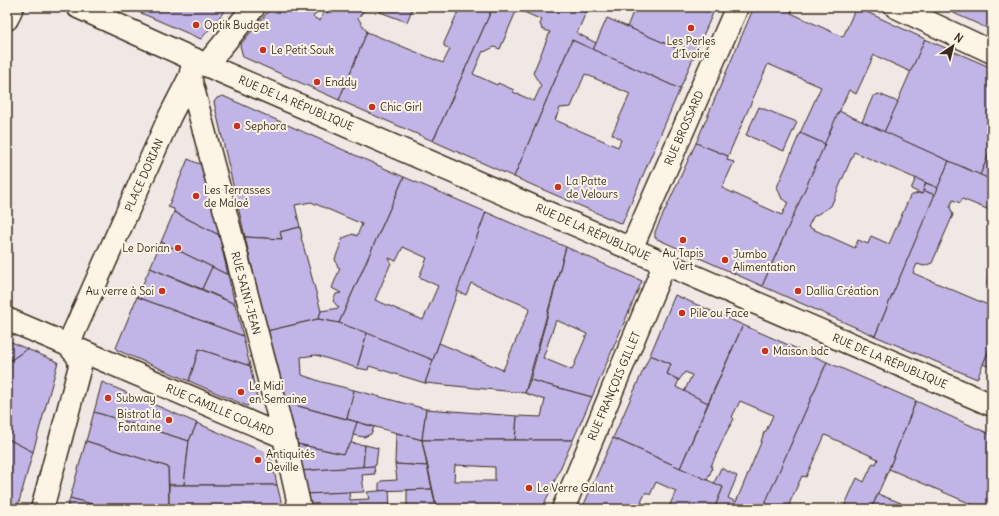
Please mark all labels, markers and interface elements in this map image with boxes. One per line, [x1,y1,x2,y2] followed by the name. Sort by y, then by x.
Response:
[204,18,269,32] place label: Optik Budget
[191,20,201,30] marker: Optik Budget
[686,23,696,33] marker: Les Perles d’Ivoire
[933,26,973,66] north arrow
[952,30,966,46] text: N
[666,34,716,61] place label: Les Perles d’Ivoire
[271,43,335,57] place label: Le Petit Souk
[258,45,268,55] marker: Le Petit Souk
[236,71,356,134] street label: RUE DE LA RÉPUBLIQUE
[325,75,357,89] place label: Enddy
[312,77,322,87] marker: Enddy
[661,88,707,168] street label: RUE BROSSARD
[380,100,422,114] place label: Chic Girl
[367,102,377,112] marker: Chic Girl
[245,119,287,133] place label: Sephora
[232,121,242,131] marker: Sephora
[122,136,166,214] street label: PLACE DORIAN
[566,174,618,201] place label: La Patte de Velours
[553,182,563,192] marker: La Patte de Velours
[204,183,270,210] place label: Les Terrasses de Maloé
[191,191,201,201] marker: Les Terrasses de Maloé
[534,200,653,264] street label: RUE DE LA RÉPUBLIQUE
[678,235,688,245] marker: Au Tapis Vert
[122,241,170,255] place label: Le Dorian
[173,243,183,253] marker: Le Dorian
[662,246,704,273] place label: Au Tapis Vert
[733,247,796,274] place label: Jumbo Alimentation
[228,250,264,336] street label: RUE SAINT-JEAN
[720,255,730,265] marker: Jumbo Alimentation
[86,284,154,298] place label: Au verre à Soi
[806,284,879,298] place label: Dallia Création
[157,286,167,296] marker: Au verre à Soi
[793,286,803,296] marker: Dallia Création
[690,306,749,320] place label: Pile ou Face
[677,308,687,318] marker: Pile ou Face
[585,329,643,443] street label: RUE FRANÇOIS GILLET
[830,329,950,392] street label: RUE DE LA RÉPUBLIQUE
[773,344,829,358] place label: Maison bdc
[760,346,770,356] marker: Maison bdc
[249,379,307,406] place label: Le Midi en Semaine
[164,381,276,439] street label: RUE CAMILLE COLARD
[236,387,246,397] marker: Le Midi en Semaine
[116,391,156,405] place label: Subway
[103,393,113,403] marker: Subway
[117,407,161,434] place label: Bistrot la Fontaine
[164,415,174,425] marker: Bistrot la Fontaine
[266,447,315,474] place label: Antiquités Deville
[253,455,263,465] marker: Antiquités Deville
[537,481,614,495] place label: Le Verre Galant
[524,483,534,493] marker: Le Verre Galant

